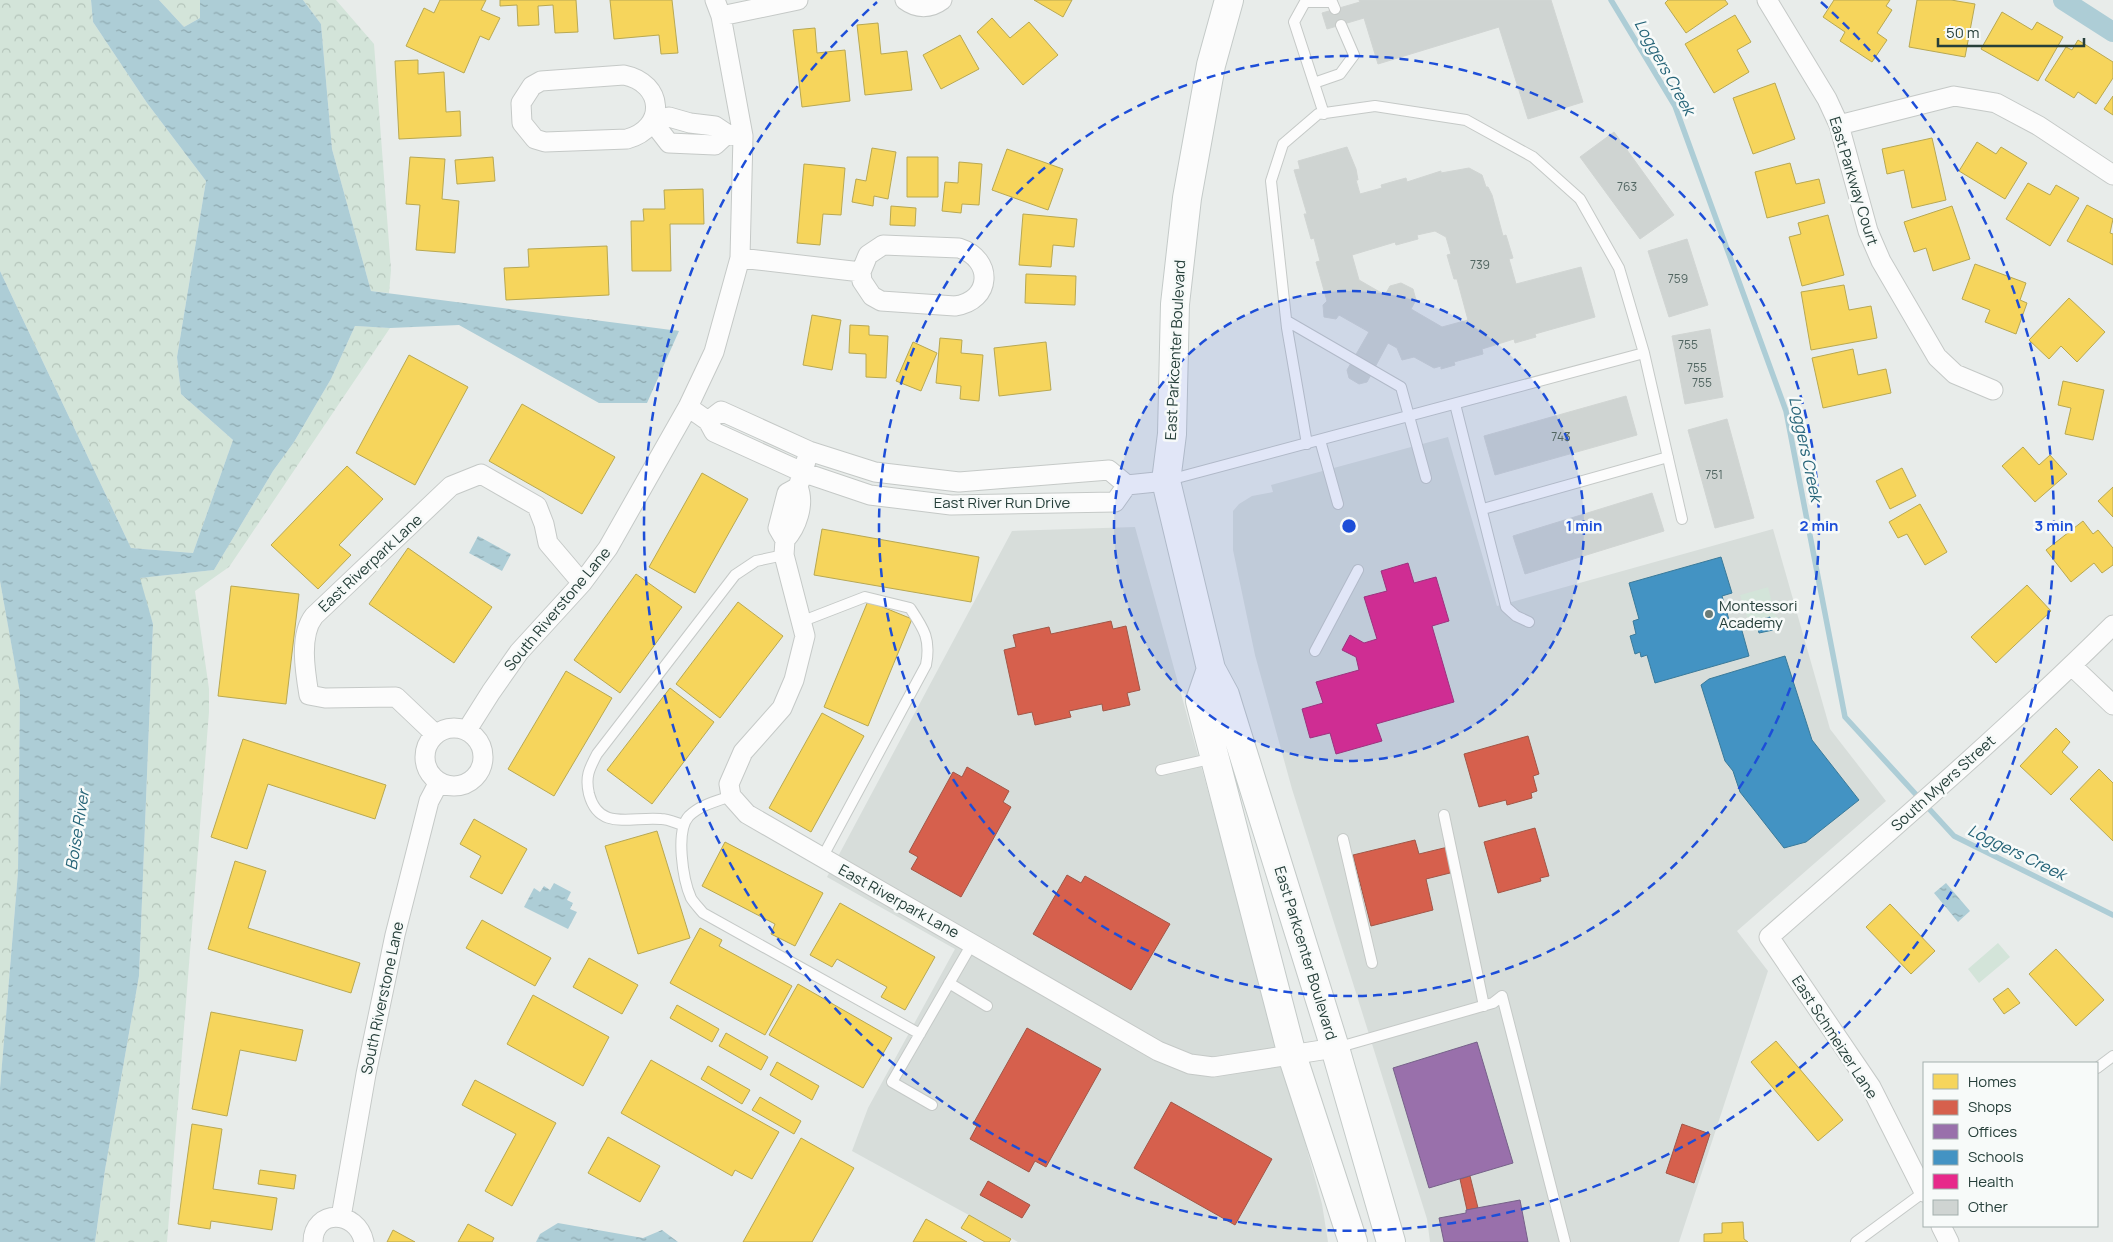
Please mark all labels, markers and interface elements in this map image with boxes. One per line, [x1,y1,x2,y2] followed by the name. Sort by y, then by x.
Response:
[1630,15,1701,121] water label: Loggers Creek
[1938,15,2084,47] scale bar
[1946,22,1980,43] text: 50 m
[1824,114,1884,248] street label: East Parkway Court
[1617,178,1637,195] house number: 763
[1470,256,1490,273] house number: 739
[1160,259,1190,441] street label: East Parkcenter Boulevard
[1668,270,1688,287] house number: 759
[1678,336,1698,353] house number: 755
[1687,359,1707,376] house number: 755
[1692,374,1712,391] house number: 755
[1784,395,1828,505] water label: Loggers Creek
[1551,428,1571,445] house number: 743
[1705,466,1723,483] house number: 751
[934,492,1071,513] street label: East River Run Drive
[314,509,427,617] street label: East Riverpark Lane
[1566,515,1602,536] text: 1 min
[1799,515,1839,536] text: 2 min
[2035,515,2073,536] text: 3 min
[1340,517,1358,535] centre of rings
[499,542,615,675] street label: South Riverstone Lane
[1719,595,1797,633] place label: Montessori Academy
[1703,608,1715,620] marker: Montessori Academy
[1886,730,2000,836] street label: South Myers Street
[60,786,95,872] water label: Boise River
[1964,819,2072,886] water label: Loggers Creek
[835,859,963,943] street label: East Riverpark Lane
[1270,864,1342,1042] street label: East Parkcenter Boulevard
[356,919,409,1076] street label: South Riverstone Lane
[1787,971,1883,1103] street label: East Schmeizer Lane
[1923,1062,2098,1227] legend
[1968,1071,2017,1092] text: Homes
[1968,1096,2012,1117] text: Shops
[1968,1121,2017,1142] text: Offices
[1968,1146,2024,1167] text: Schools
[1968,1171,2014,1192] text: Health
[1968,1196,2009,1217] text: Other

